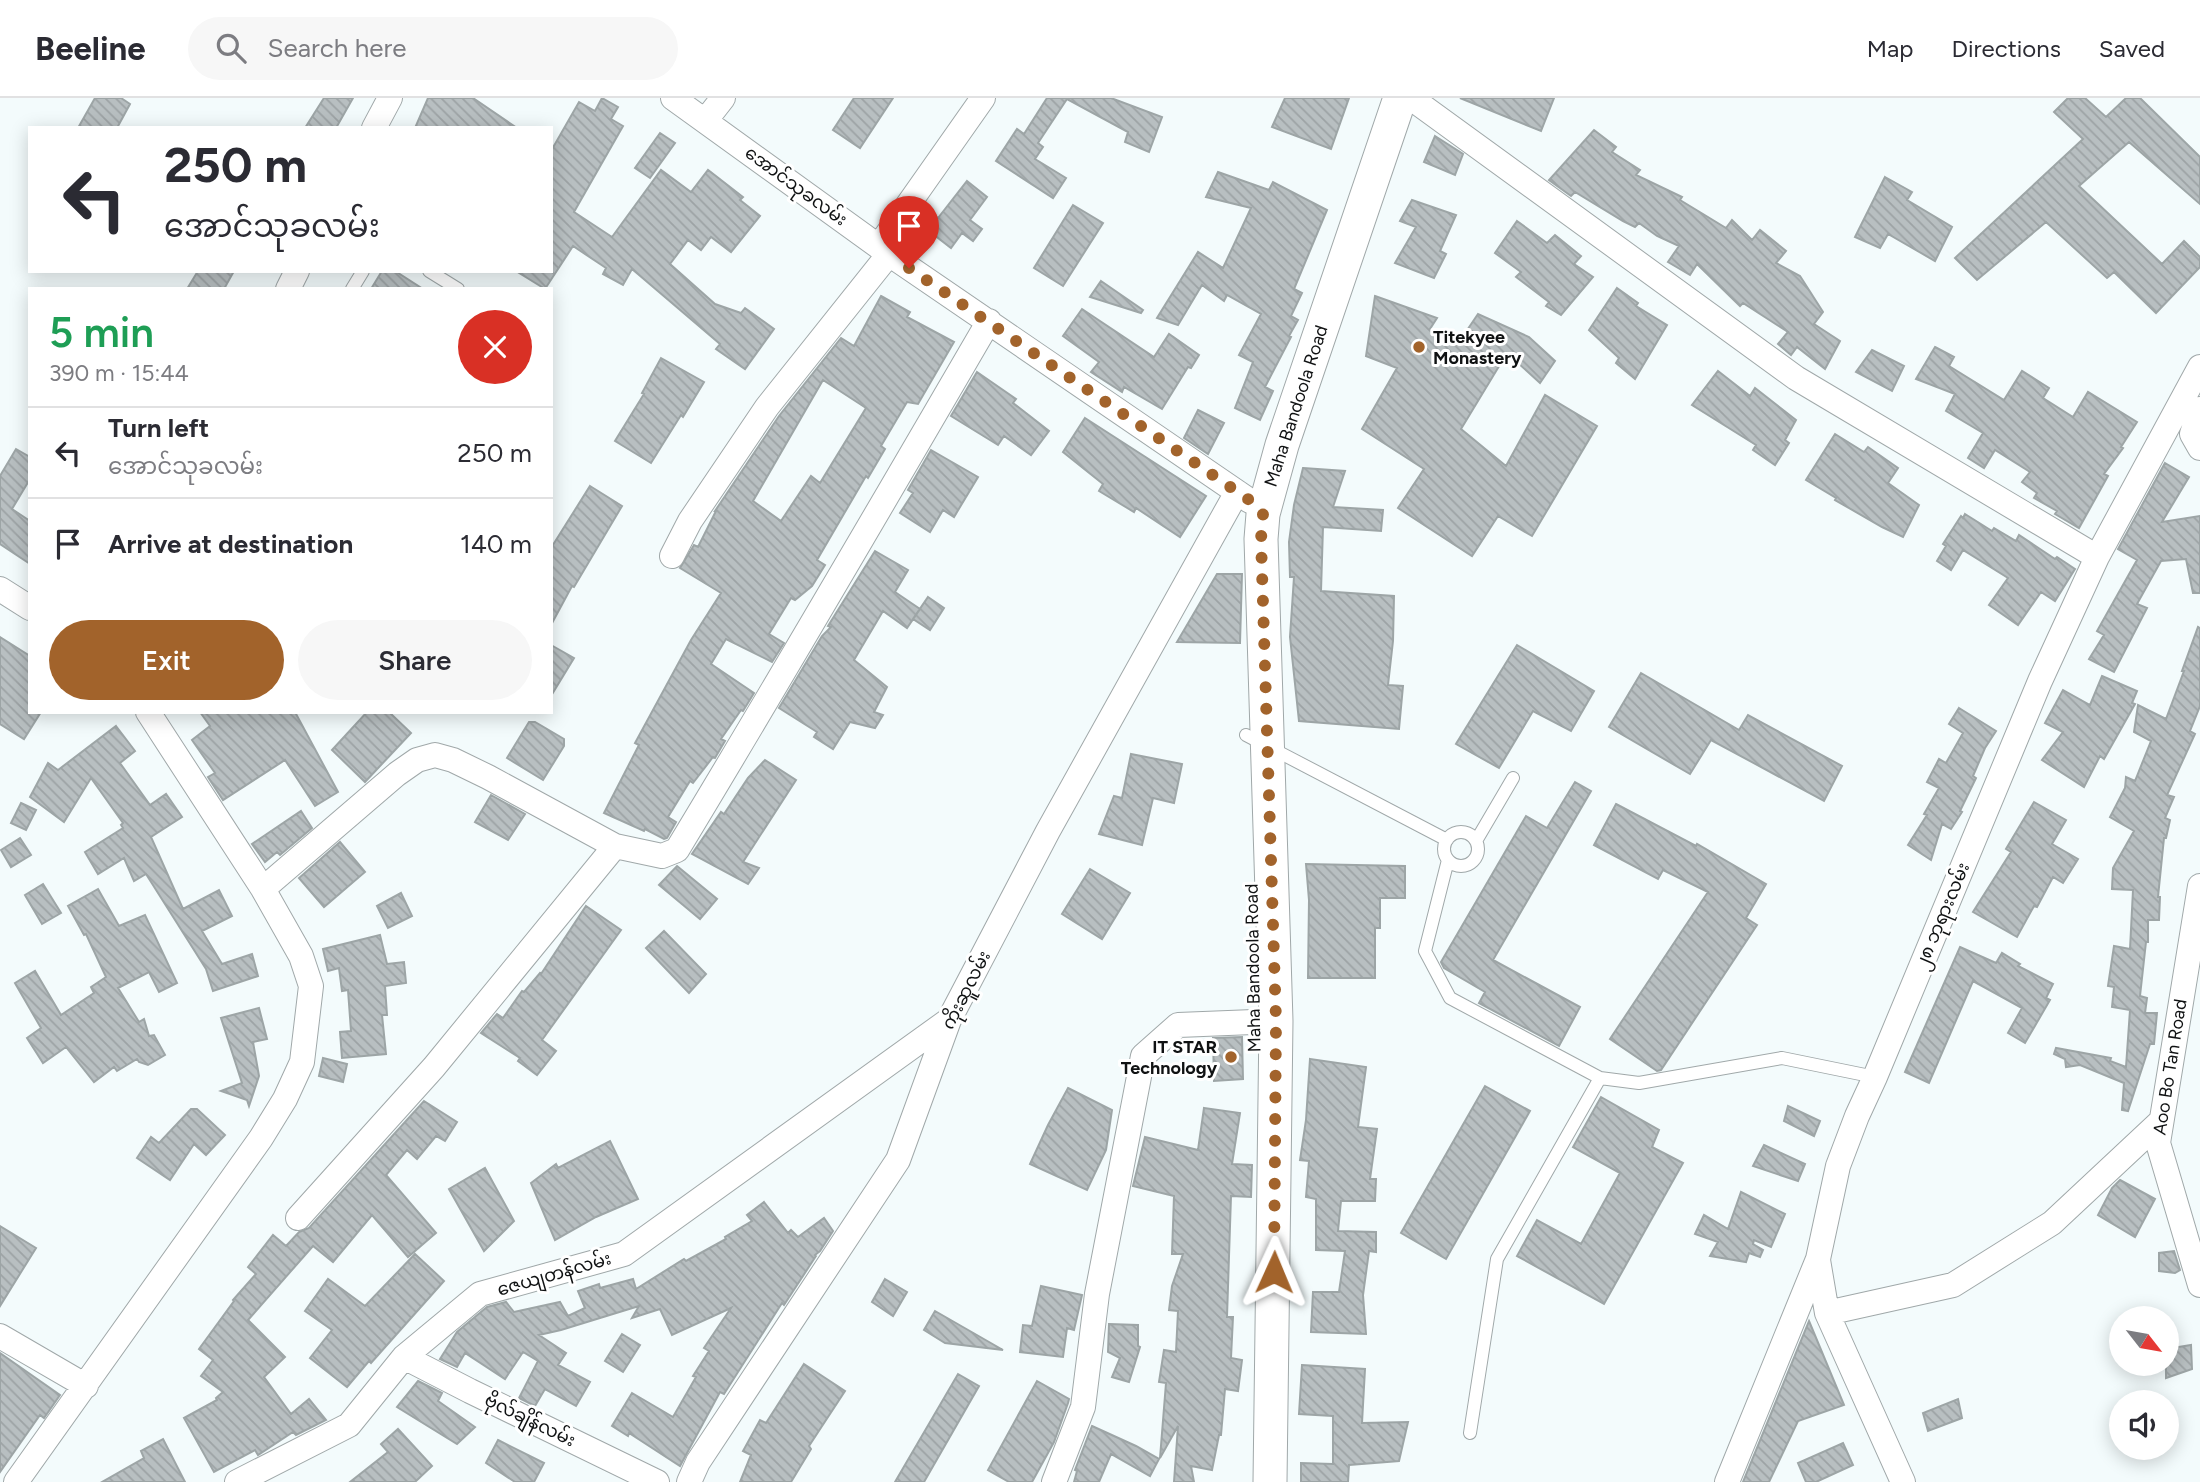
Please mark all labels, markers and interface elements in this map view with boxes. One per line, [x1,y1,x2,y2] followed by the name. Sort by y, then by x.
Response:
[188,17,678,80] search box
[35,29,146,68] text: Beeline
[212,29,250,67] icon: search
[268,32,406,64] text: Search here
[1867,34,1913,63] text: Map
[1951,34,2061,63] text: Directions
[2099,34,2165,63] text: Saved
[164,135,307,194] text: 250 m
[738,140,853,234] street label: အောင်သုခလမ်း
[49,154,140,245] icon: left
[879,196,939,268] pin
[164,207,380,245] text: အောင်သုခလမ်း
[890,207,928,245] icon: arrive
[49,307,154,358] text: 5 min
[458,310,532,384] button: close
[1259,322,1333,490] street label: Maha Bandoola Road
[1433,326,1522,369] place label: Titekyee Monastery
[1411,339,1427,355] marker: Titekyee Monastery
[49,359,189,387] text: 390 m · 15:44
[108,412,209,444] text: Turn left
[49,434,87,472] icon: left
[457,437,532,469] text: 250 m
[108,452,263,480] text: အောင်သုခလမ်း
[49,525,87,563] icon: arrive
[108,528,353,560] text: Arrive at destination
[460,528,532,560] text: 140 m
[49,620,284,700] button: Exit
[298,620,532,700] button: Share
[1908,858,1978,974] street label: ၂၈ ဘုရားလမ်း
[1241,883,1265,1053] street label: Maha Bandoola Road
[934,946,999,1035] street label: ကိုးဆူလမ်း
[2148,998,2192,1136] street label: Aoo Bo Tan Road
[1121,1036,1218,1079] place label: IT STAR Technology
[1223,1049,1239,1065] marker: IT STAR Technology
[1237,1235,1311,1309] position arrow
[494,1245,615,1305] street label: ဇေယျတန်လမ်း
[2109,1306,2179,1376] north arrow
[2109,1306,2179,1460] map controls
[479,1386,580,1455] street label: ဗိုလ်ချိန်လမ်း
[2109,1390,2179,1460] button: sound

